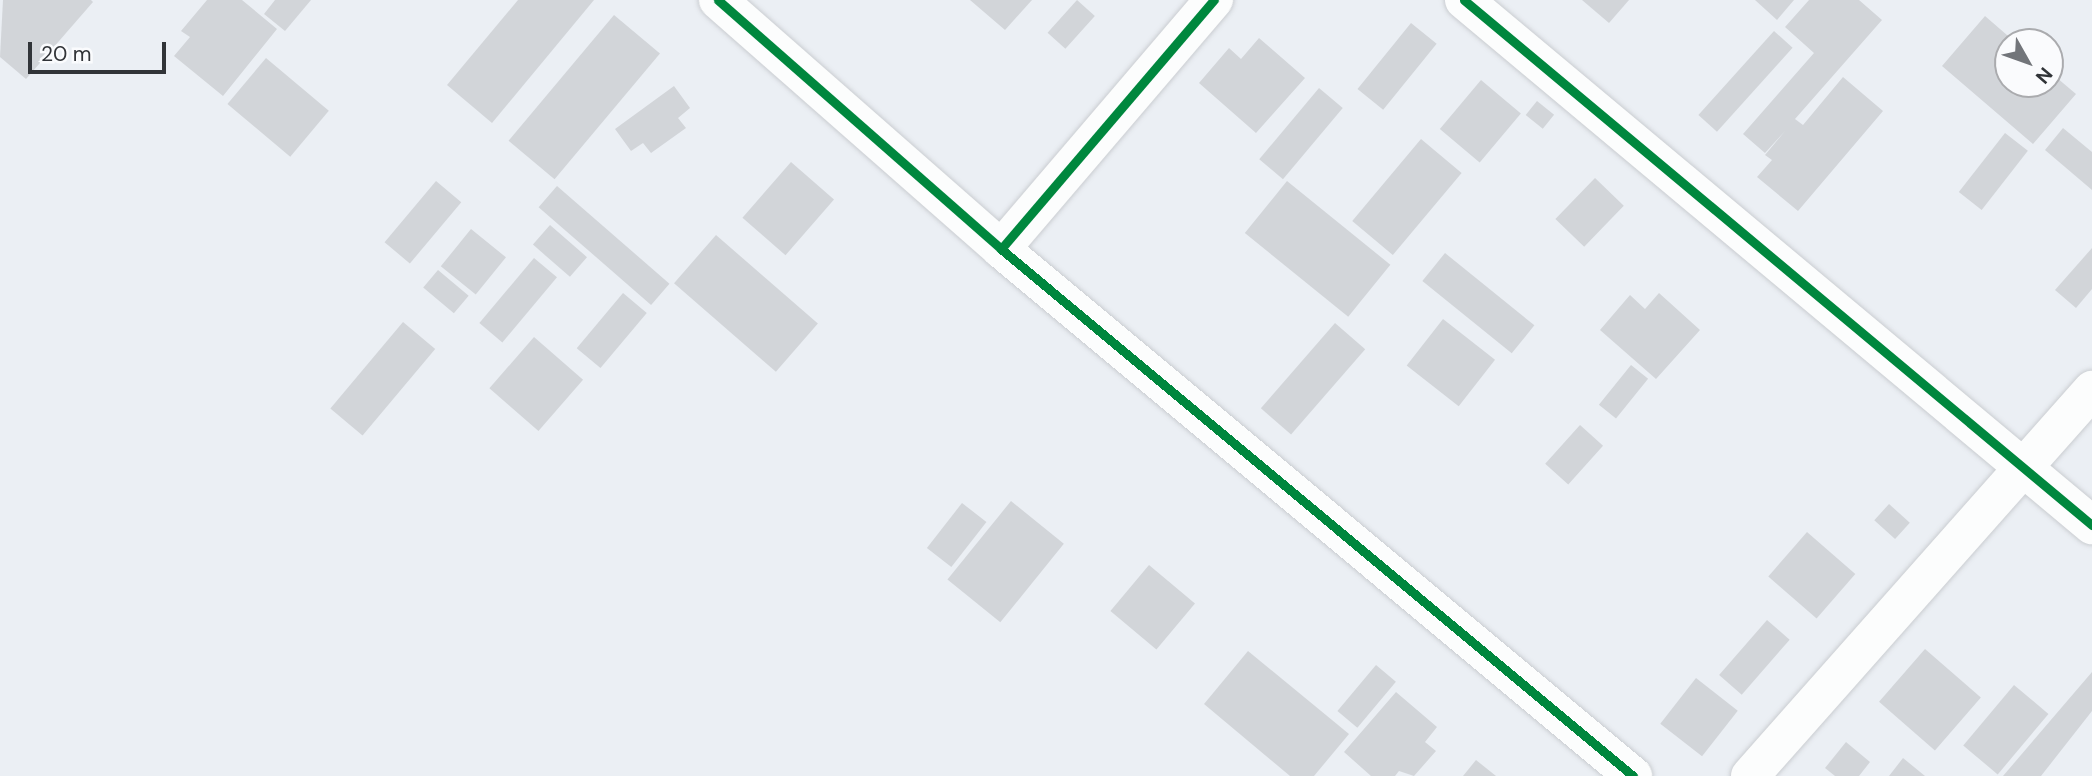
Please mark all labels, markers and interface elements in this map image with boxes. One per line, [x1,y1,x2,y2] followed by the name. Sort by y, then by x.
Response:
[32,28,170,72] scale bar
[1994,28,2064,98] north arrow
[41,40,92,68] text: 20 m
[2030,62,2058,89] text: N

